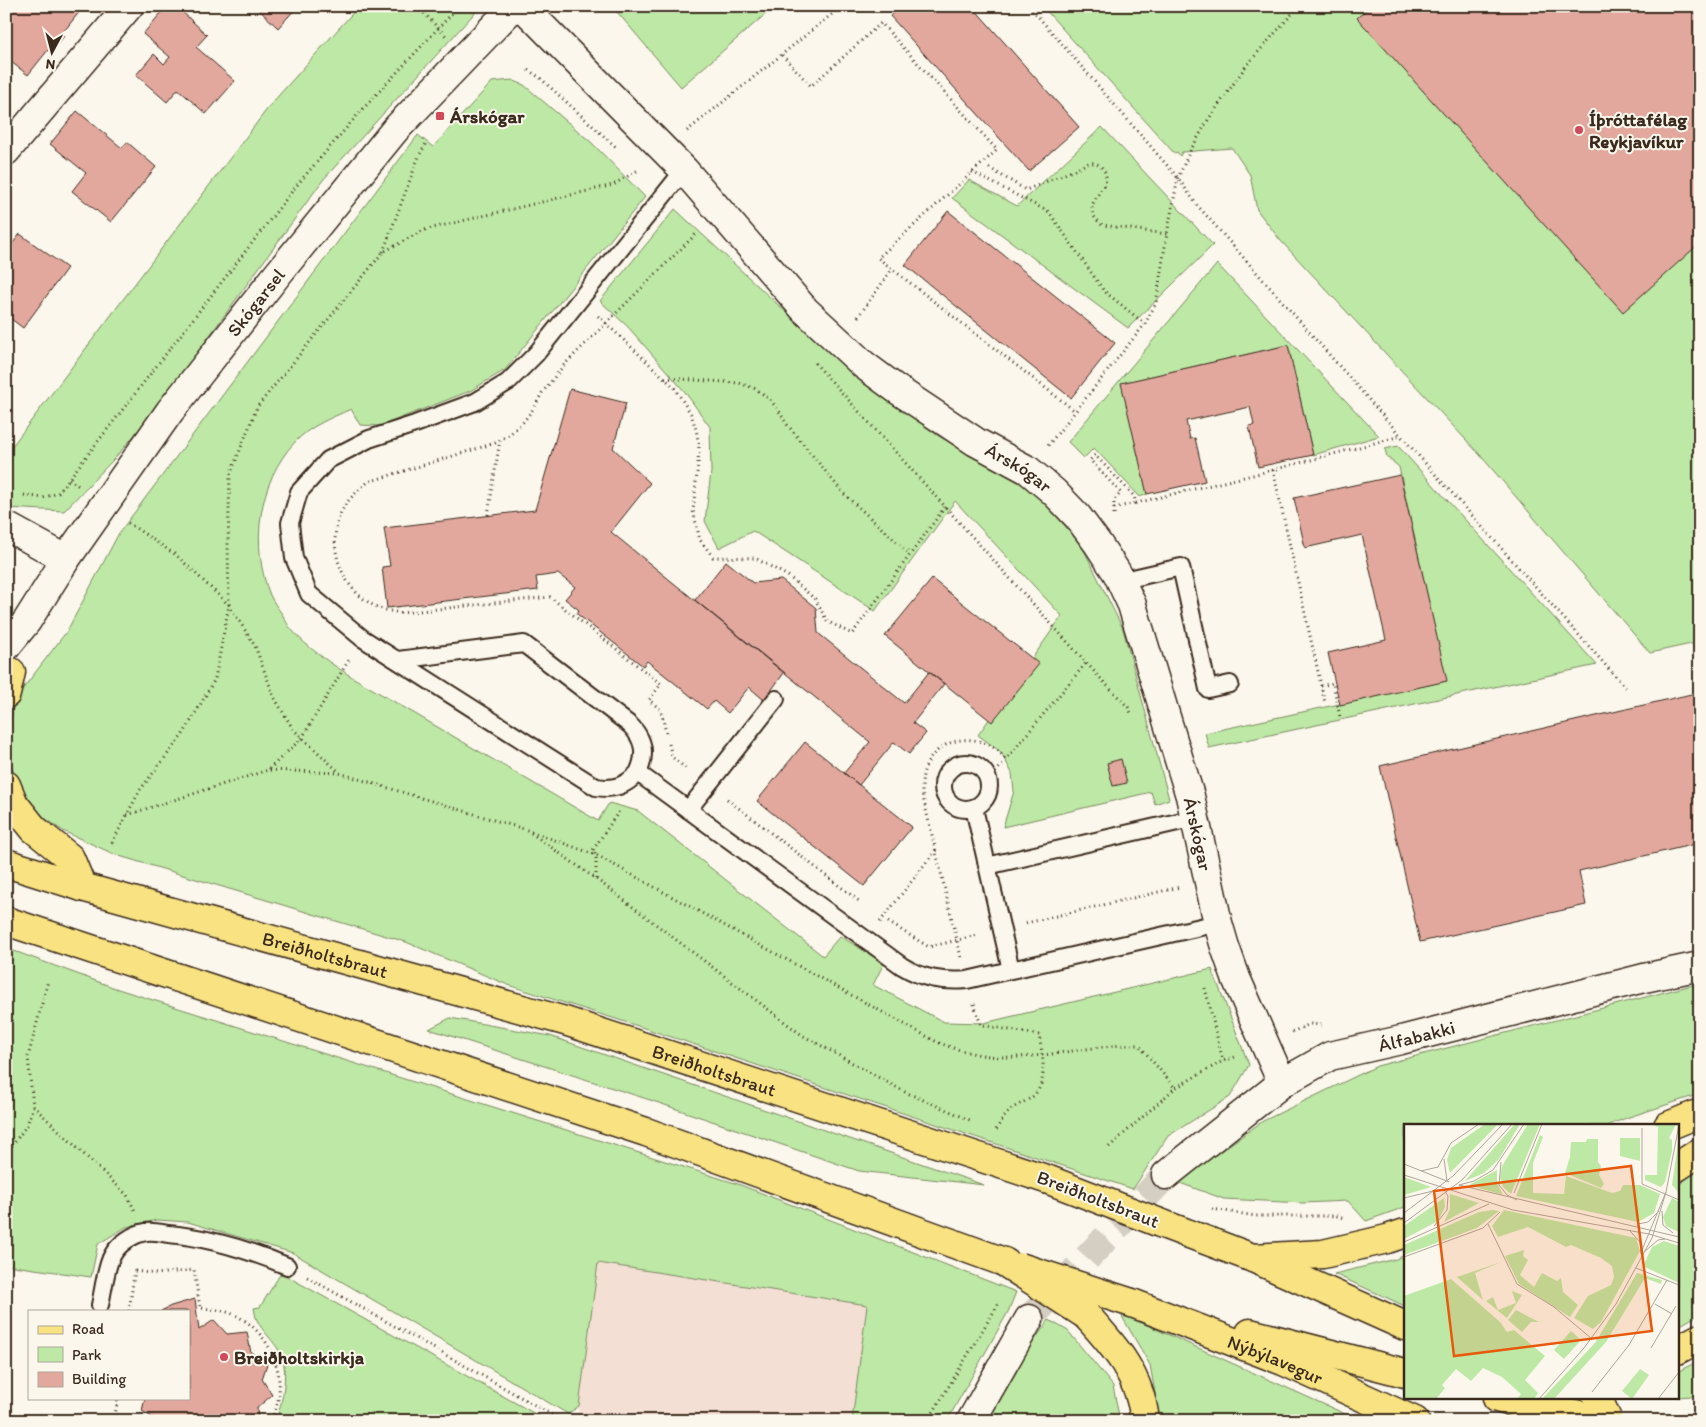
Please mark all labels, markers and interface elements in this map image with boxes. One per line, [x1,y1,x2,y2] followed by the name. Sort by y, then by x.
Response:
[28,28,78,78] north arrow
[45,55,56,73] text: N
[449,105,525,128] place label: Árskógar
[1589,108,1688,153] place label: Íþróttafélag Reykjavíkur
[434,110,446,122] marker: Árskógar
[1573,124,1585,136] marker: Íþróttafélag Reykjavíkur
[222,263,290,341] street label: Skógarsel
[982,438,1057,497] street label: Árskógar
[1179,795,1218,874] street label: Árskógar
[260,926,390,983] street label: Breiðholtsbraut
[1376,1015,1457,1056] street label: Álfabakki
[649,1039,779,1101] street label: Breiðholtsbraut
[1404,1124,1678,1400] inset map
[1034,1165,1162,1233] street label: Breiðholtsbraut
[28,1310,190,1400] legend
[72,1320,105,1338] text: Road
[1225,1329,1327,1389] street label: Nýbýlavegur
[72,1346,102,1364] text: Park
[234,1346,365,1369] place label: Breiðholtskirkja
[218,1351,230,1363] marker: Breiðholtskirkja
[72,1370,126,1388] text: Building

